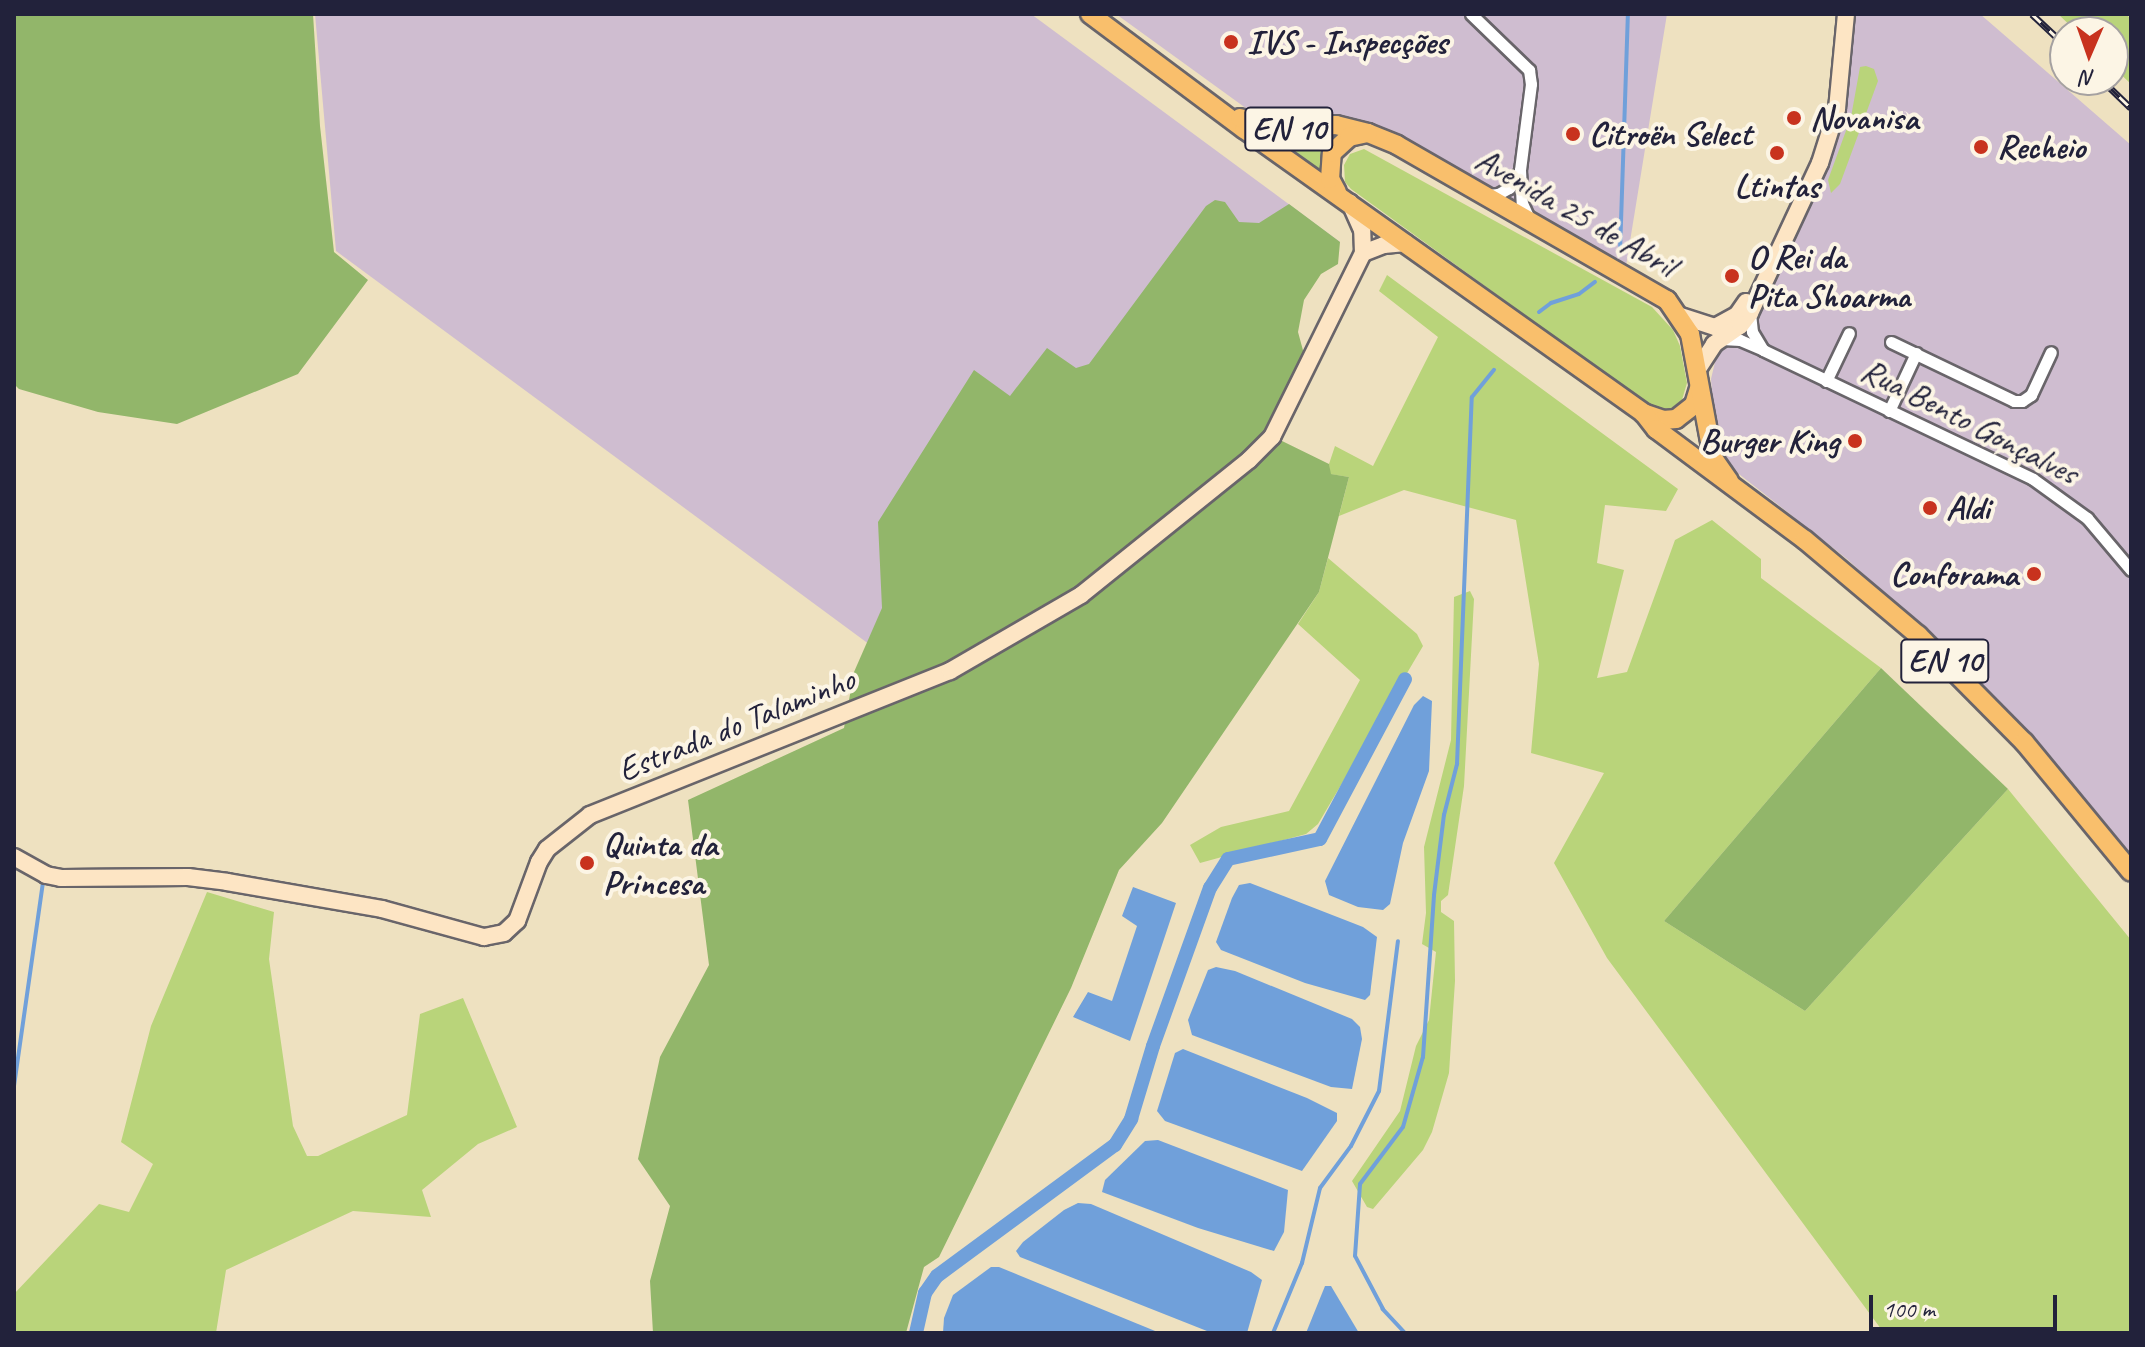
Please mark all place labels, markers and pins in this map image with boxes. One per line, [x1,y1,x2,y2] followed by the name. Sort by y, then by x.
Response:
[1247,22,1447,62] place label: IVS - Inspecções
[1222,33,1240,51] marker: IVS - Inspecções
[1810,98,1918,138] place label: Novanisa
[1785,109,1803,127] marker: Novanisa
[1589,114,1751,154] place label: Citroën Select
[1564,125,1582,143] marker: Citroën Select
[1997,127,2085,167] place label: Recheio
[1972,138,1990,156] marker: Recheio
[1768,144,1786,162] marker: Ltintas
[1735,166,1819,206] place label: Ltintas
[1748,236,1910,316] place label: O Rei da Pita Shoarma
[1723,267,1741,285] marker: O Rei da Pita Shoarma
[1700,421,1839,461] place label: Burger King
[1846,432,1864,450] marker: Burger King
[1946,488,1990,528] place label: Aldi
[1921,499,1939,517] marker: Aldi
[1890,554,2018,594] place label: Conforama
[2025,565,2043,583] marker: Conforama
[603,823,717,902] place label: Quinta da Princesa
[578,854,596,872] marker: Quinta da Princesa

